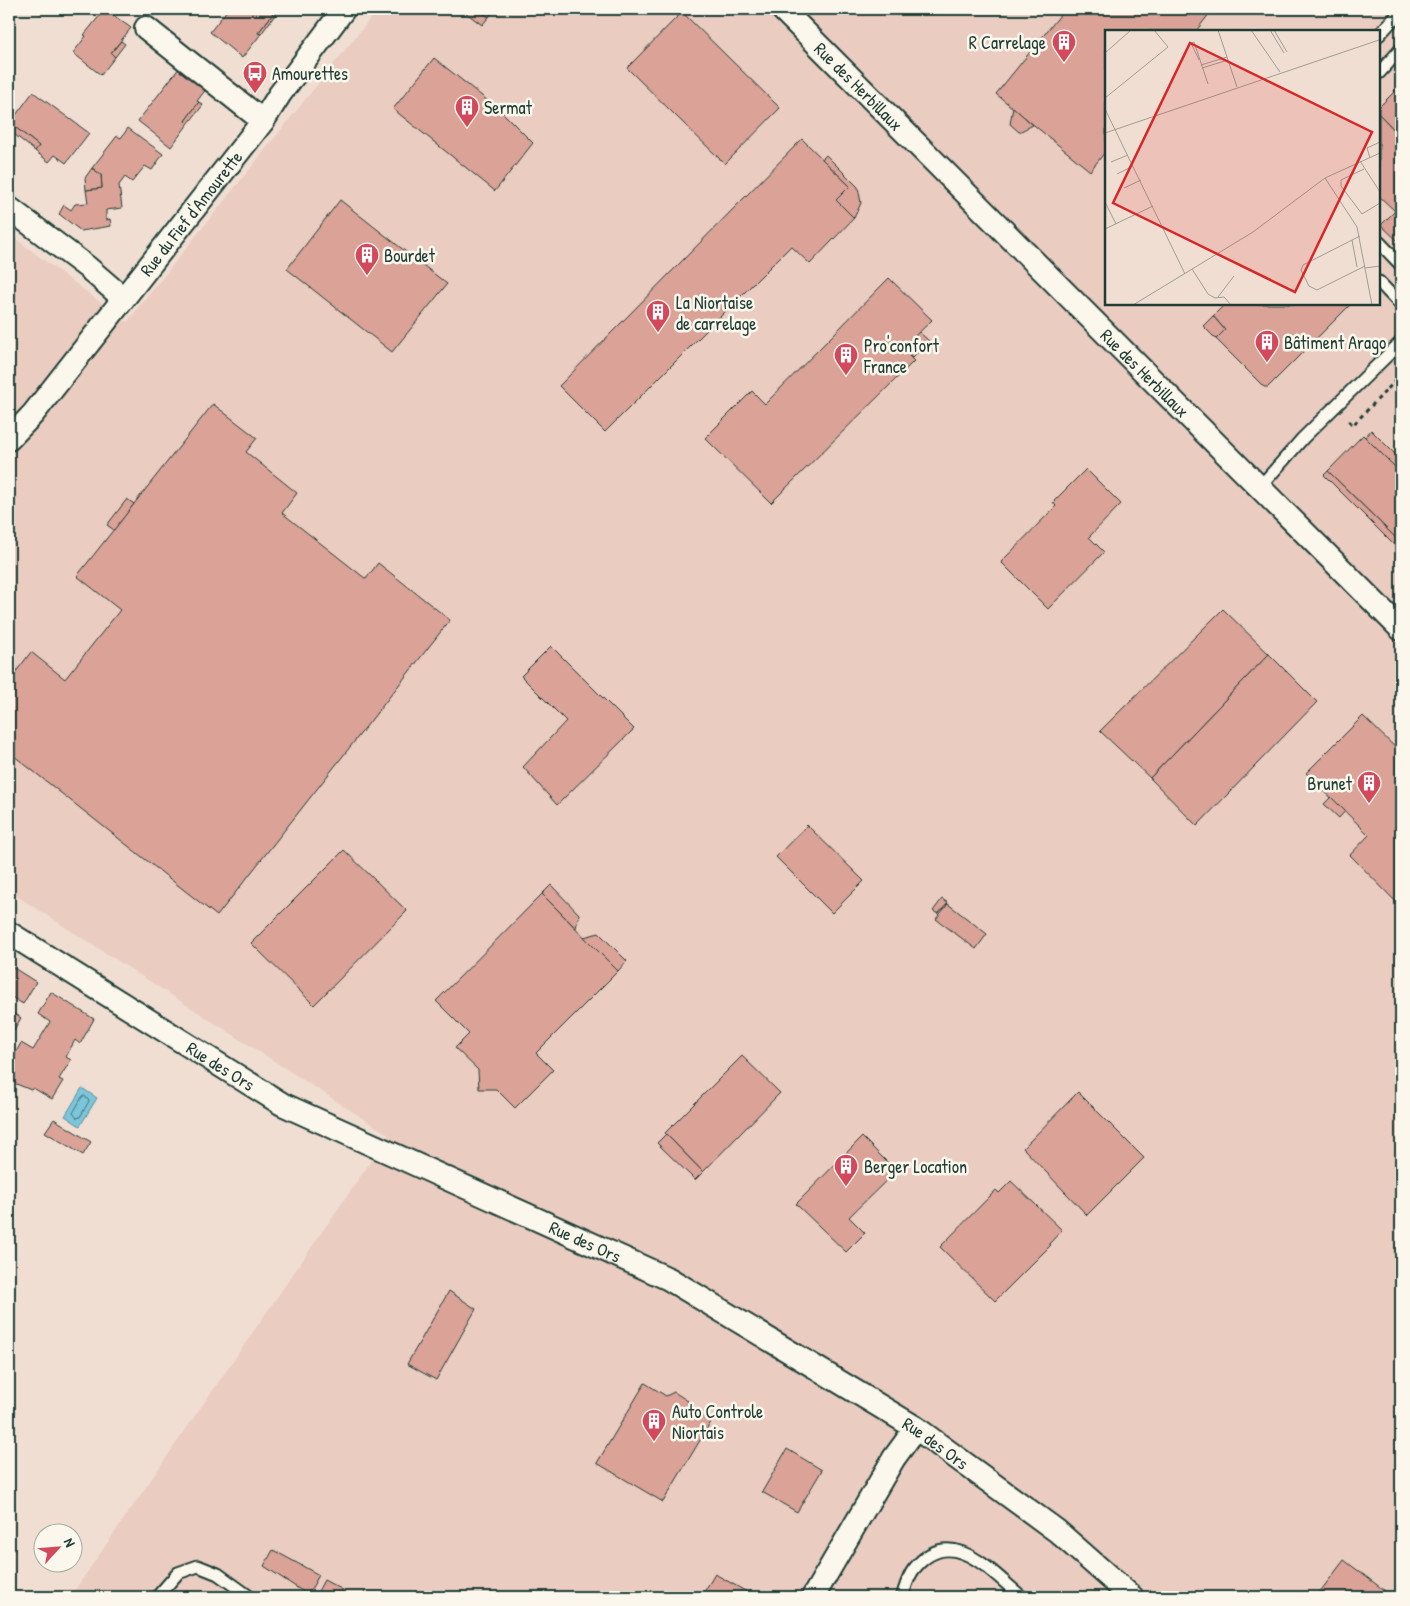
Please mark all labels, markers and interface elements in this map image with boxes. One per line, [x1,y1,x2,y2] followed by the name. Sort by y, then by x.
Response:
[1051,29,1077,63] building icon: R Carrelage
[969,30,1046,55] place label: R Carrelage
[1105,30,1380,305] inset map
[809,36,909,136] street label: Rue des Herbillaux
[242,60,268,94] bus stop icon: Amourettes
[272,61,348,86] place label: Amourettes
[454,94,480,128] building icon: Sermat
[484,95,533,120] place label: Sermat
[134,145,248,281] street label: Rue du Fief d'Amourette
[354,242,380,276] building icon: Bourdet
[384,243,436,268] place label: Bourdet
[676,290,756,336] place label: La Niortaise de carrelage
[645,299,671,333] building icon: La Niortaise de carrelage
[1095,323,1195,423] street label: Rue des Herbillaux
[1254,329,1280,363] building icon: Bâtiment Arago
[1284,330,1386,355] place label: Bâtiment Arago
[863,333,940,379] place label: Pro'confort France
[833,342,859,376] building icon: Pro'confort France
[1356,770,1382,804] building icon: Brunet
[1307,771,1353,796] place label: Brunet
[182,1035,260,1096] street label: Rue des Ors
[833,1153,859,1187] building icon: Berger Location
[864,1154,967,1179] place label: Berger Location
[546,1214,625,1268] street label: Rue des Ors
[672,1399,763,1445] place label: Auto Controle Niortais
[641,1408,667,1442] building icon: Auto Controle Niortais
[898,1410,974,1475] street label: Rue des Ors
[32,1524,82,1574] north arrow
[60,1535,81,1550] text: N

